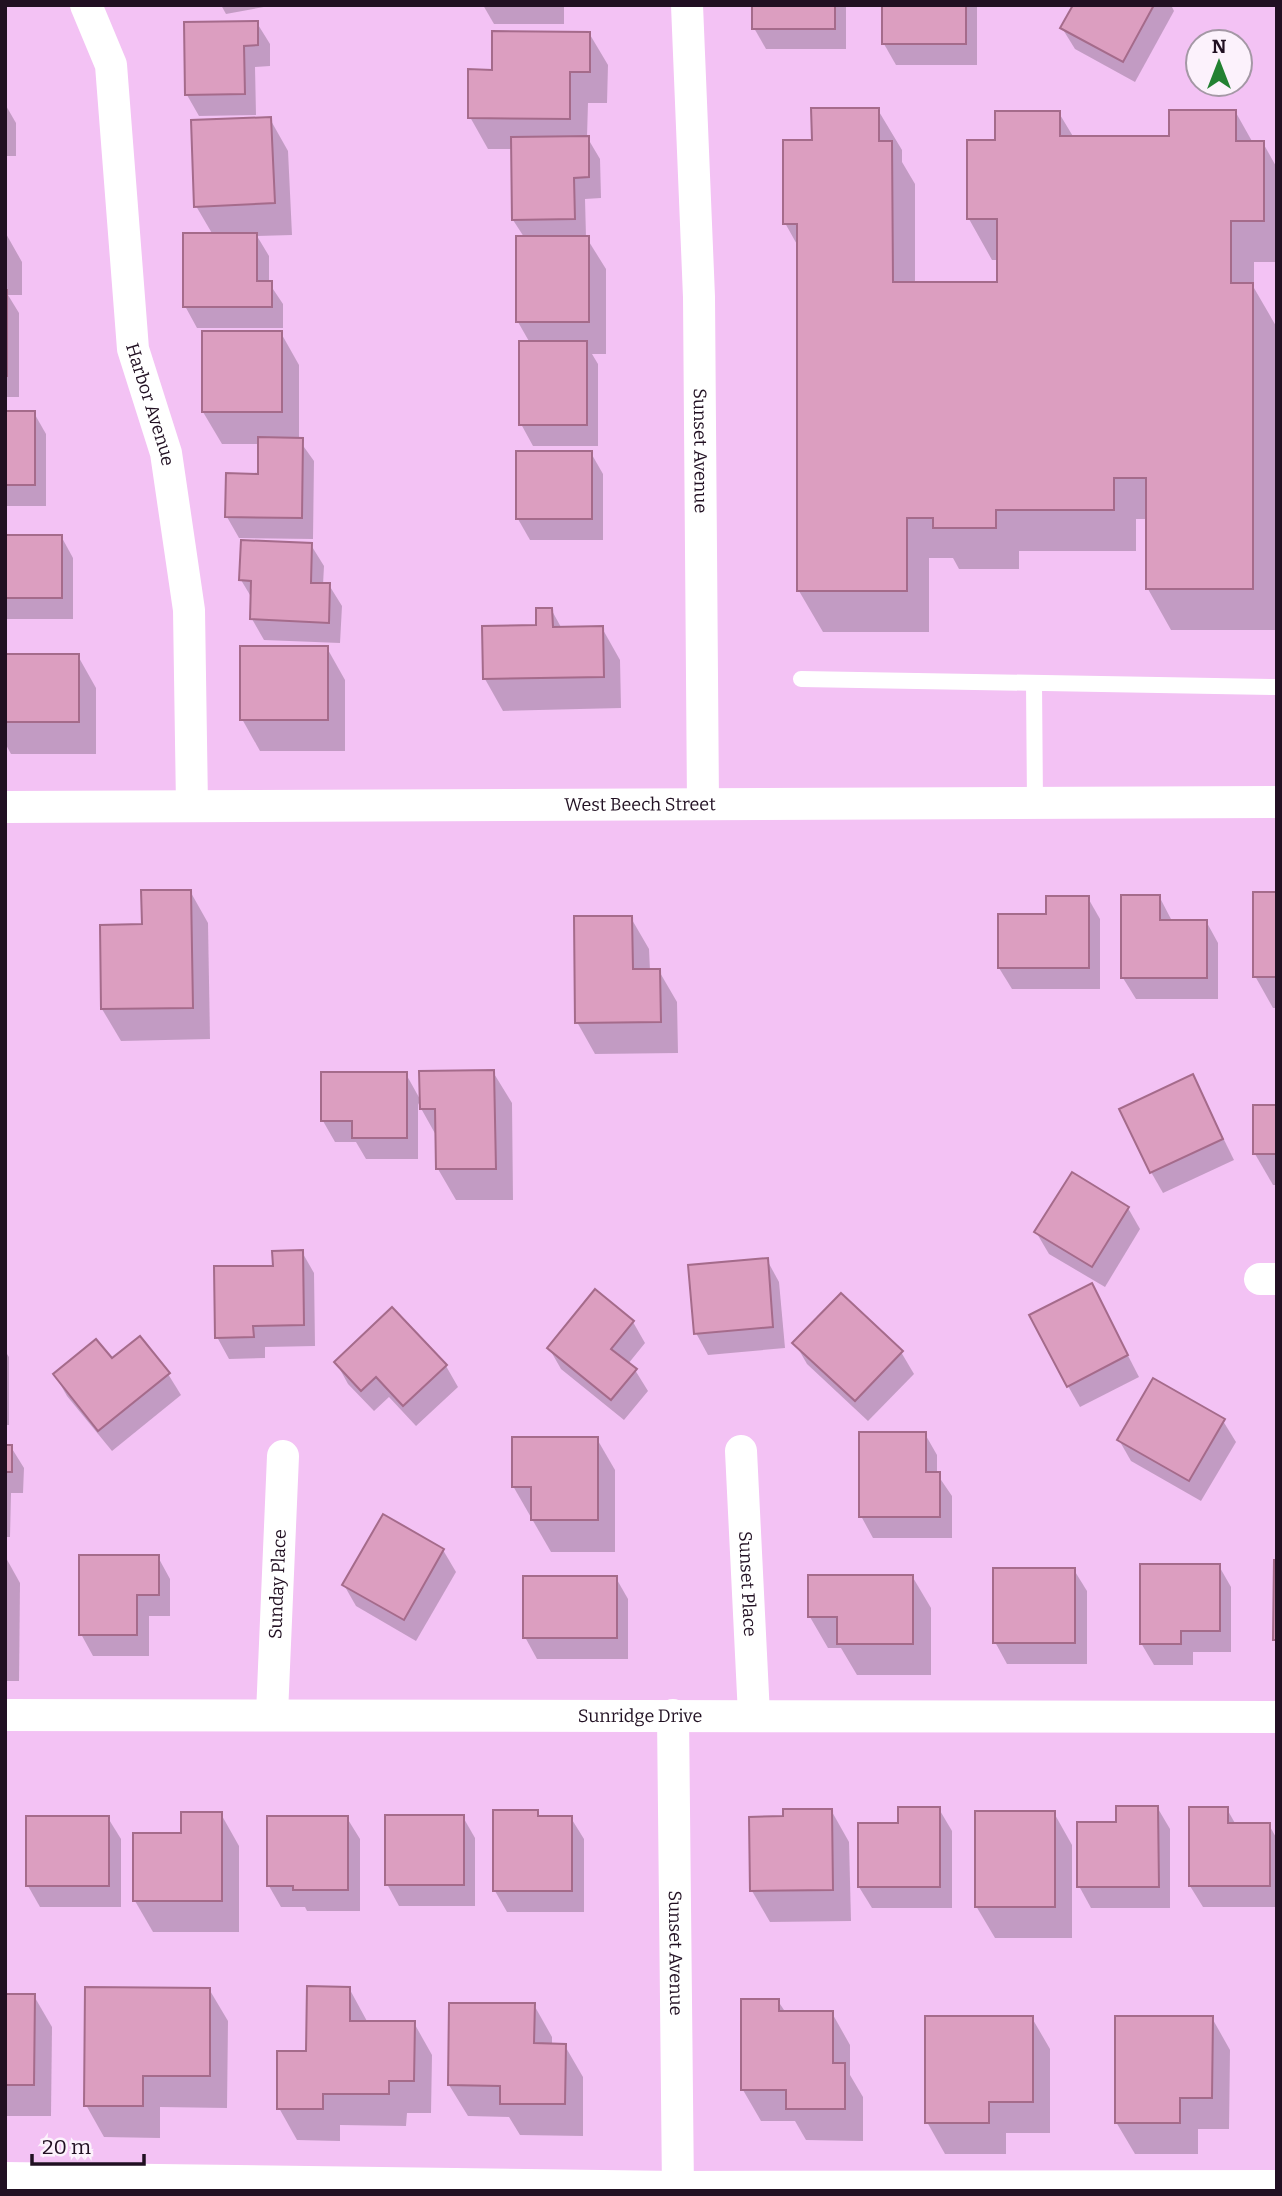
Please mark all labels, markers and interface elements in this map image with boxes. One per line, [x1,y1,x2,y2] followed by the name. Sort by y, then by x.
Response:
[1184,28,1254,98] north arrow
[1212,35,1227,58] text: N
[121,340,179,467] street label: Harbor Avenue
[689,388,712,513] street label: Sunset Avenue
[564,793,716,816] street label: West Beech Street
[264,1529,291,1640] street label: Sunday Place
[734,1530,761,1637] street label: Sunset Place
[578,1705,702,1727] street label: Sunridge Drive
[664,1890,687,2016] street label: Sunset Avenue
[32,2122,144,2166] scale bar
[42,2134,91,2160] text: 20 m

